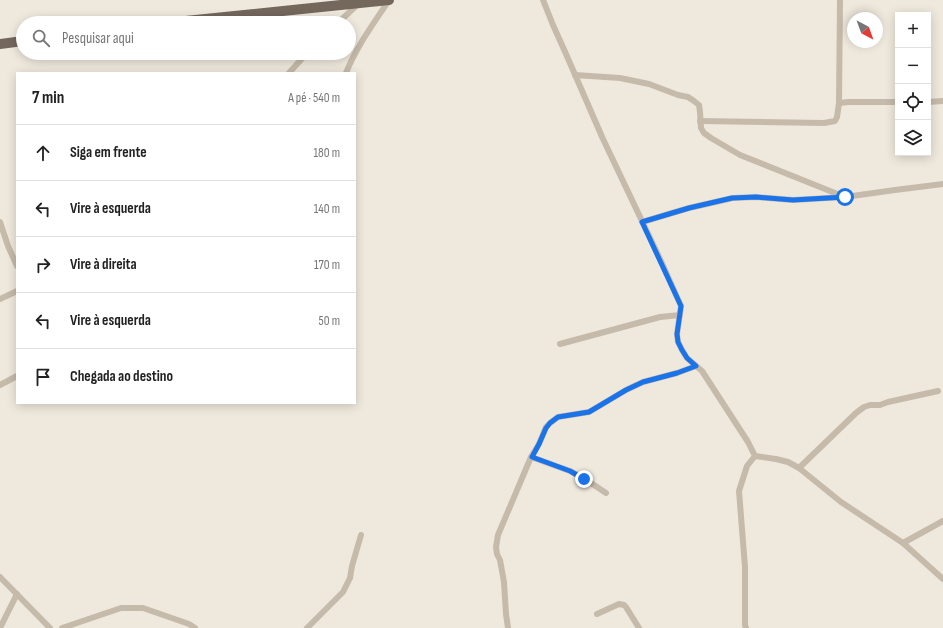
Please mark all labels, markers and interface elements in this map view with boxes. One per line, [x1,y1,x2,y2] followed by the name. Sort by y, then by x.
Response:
[847,12,883,48] north arrow
[895,12,931,156] map controls
[895,12,931,48] button: +
[16,16,356,60] search box
[30,27,52,49] icon: search
[62,29,134,48] text: Pesquisar aqui
[895,48,931,84] button: −
[895,84,931,120] button: locate
[32,88,64,108] text: 7 min
[288,90,340,106] text: A pé · 540 m
[895,120,931,156] button: layers
[32,142,54,164] icon: ahead
[70,143,147,162] text: Siga em frente
[314,145,340,161] text: 180 m
[836,188,854,206] route start
[32,198,54,220] icon: left
[70,199,151,218] text: Vire à esquerda
[314,201,340,217] text: 140 m
[32,254,54,276] icon: right
[70,255,137,274] text: Vire à direita
[314,257,340,273] text: 170 m
[32,310,54,332] icon: left
[70,311,151,330] text: Vire à esquerda
[319,313,340,329] text: 50 m
[32,366,54,388] icon: arrive
[70,367,173,386] text: Chegada ao destino
[575,470,593,488] route end

